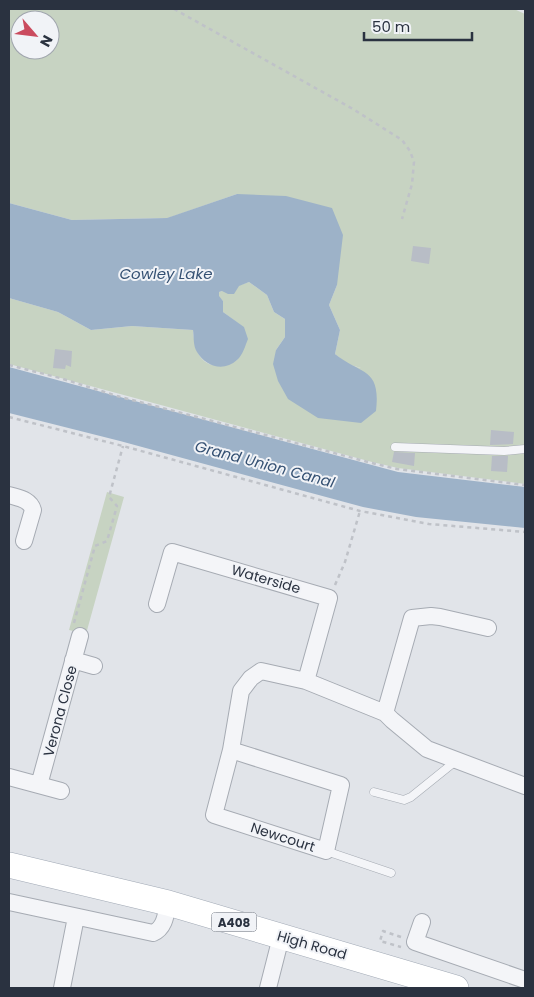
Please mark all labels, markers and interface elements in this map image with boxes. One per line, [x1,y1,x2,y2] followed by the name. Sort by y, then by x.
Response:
[10,10,60,60] north arrow
[364,10,472,42] scale bar
[372,16,410,37] text: 50 m
[35,32,58,50] text: N
[119,263,213,284] water label: Cowley Lake
[193,435,337,493] water label: Grand Union Canal
[229,560,303,598] street label: Waterside
[38,663,82,759] street label: Verona Close
[248,817,318,857] street label: Newcourt
[212,912,256,932] road number: A408
[275,926,349,964] street label: High Road

